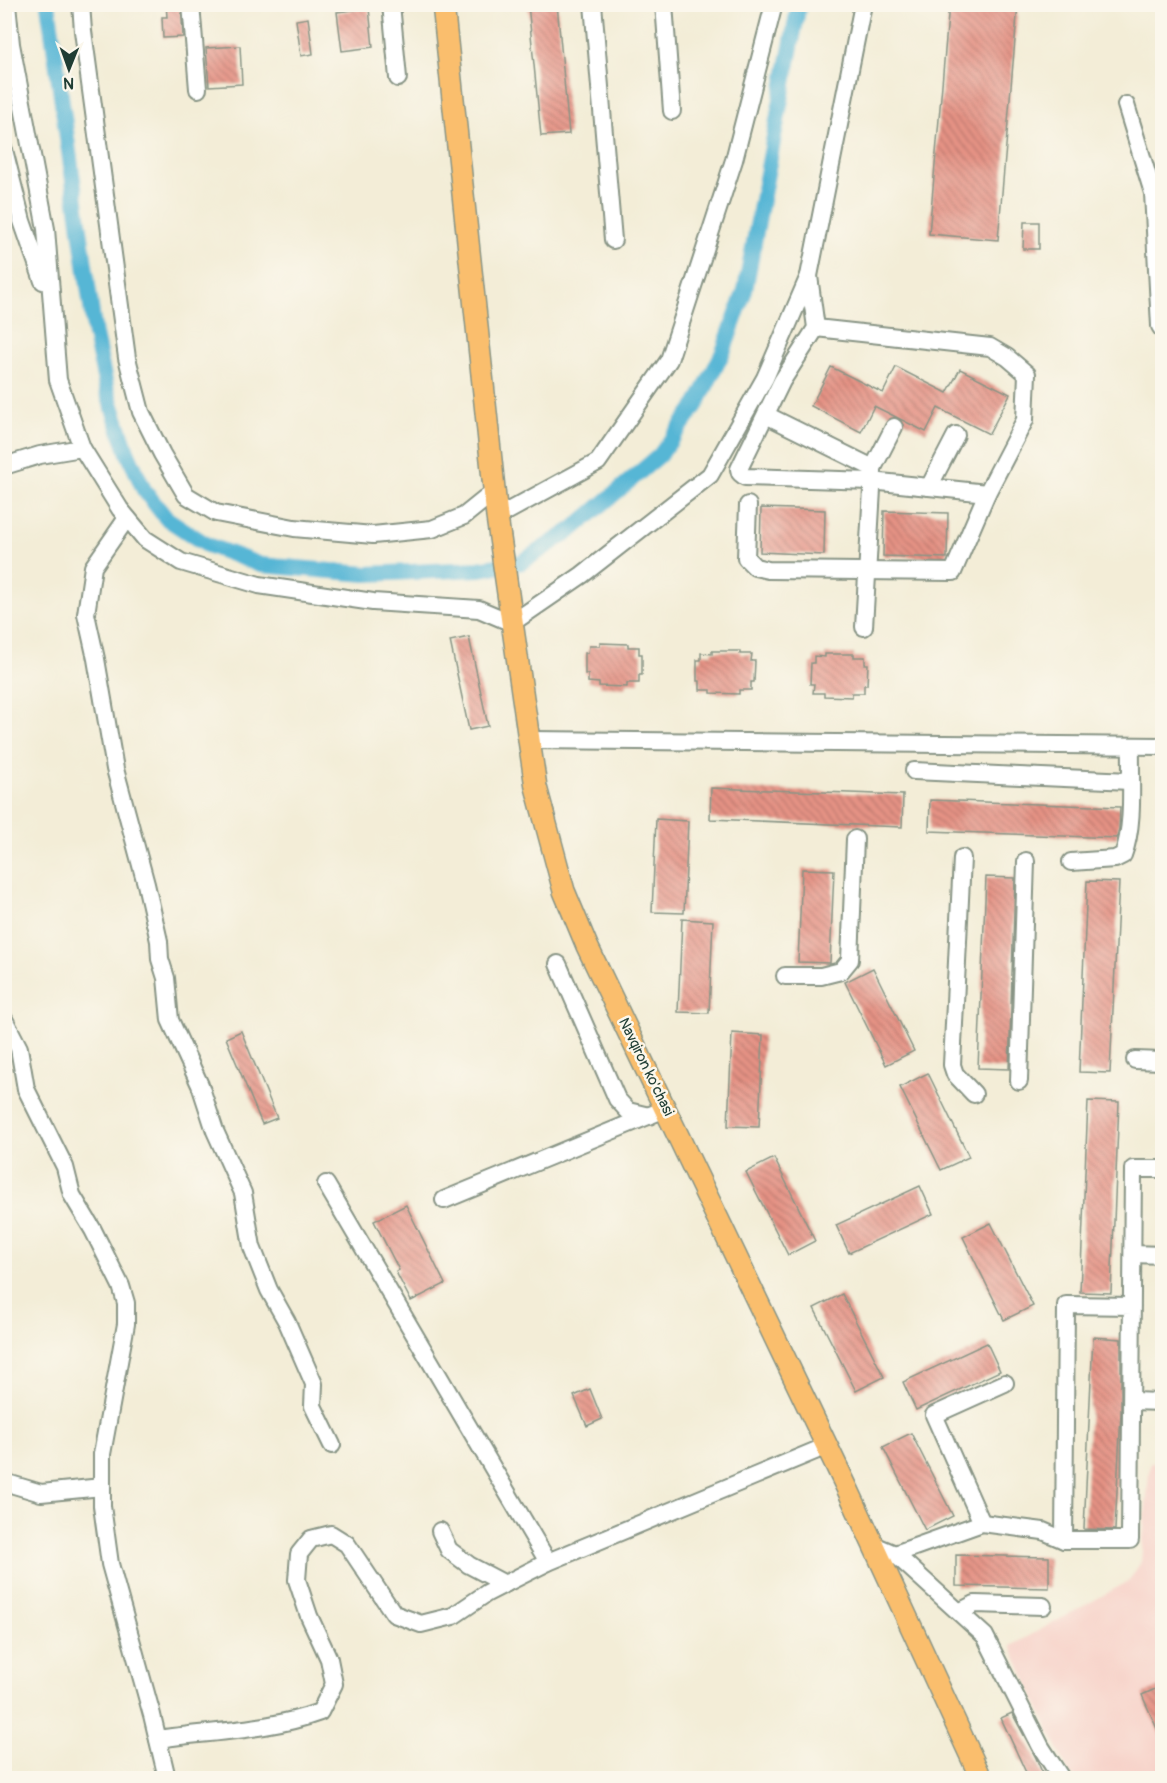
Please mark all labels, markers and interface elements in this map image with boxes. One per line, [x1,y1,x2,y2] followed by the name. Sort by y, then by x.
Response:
[39,39,99,99] north arrow
[63,73,74,93] text: N
[614,1015,678,1119] street label: Navqiron ko'chasi

